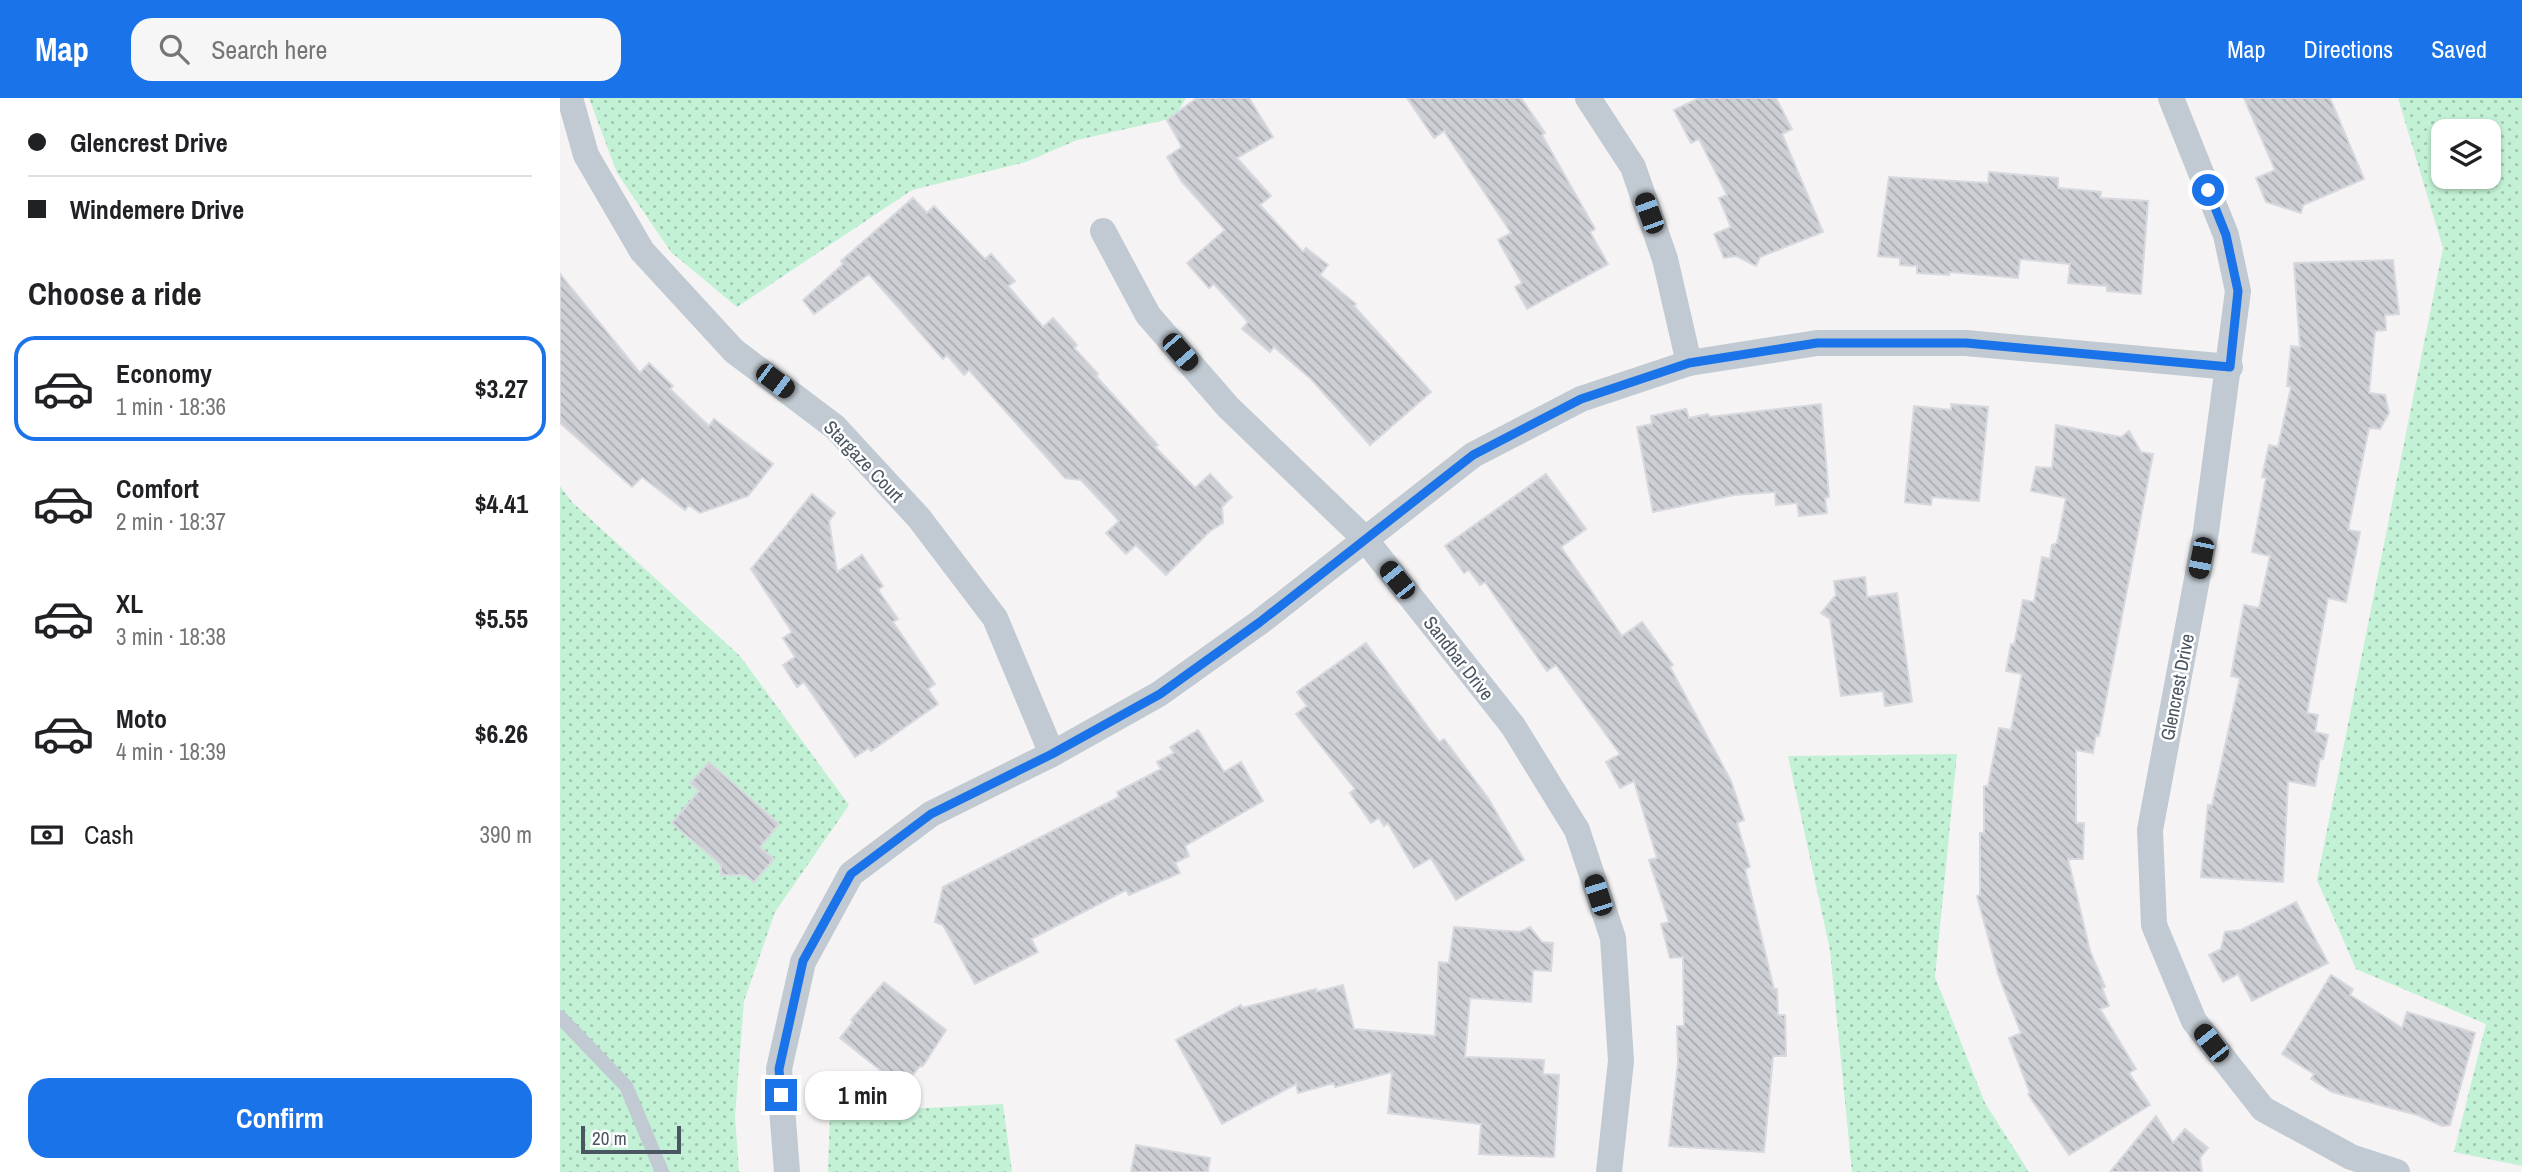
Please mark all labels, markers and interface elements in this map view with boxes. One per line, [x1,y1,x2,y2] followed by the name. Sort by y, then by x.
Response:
[131,18,621,81] search box
[35,27,89,71] text: Map
[155,30,193,68] icon: search
[211,32,327,67] text: Search here
[2227,33,2265,65] text: Map
[2303,33,2393,65] text: Directions
[2431,33,2487,65] text: Saved
[2431,119,2501,189] map controls
[2431,119,2501,189] button: layers
[70,125,228,160] text: Glencrest Drive
[2192,174,2224,206] route start
[1632,190,1667,236] car
[70,192,244,227] text: Windemere Drive
[28,272,202,315] text: Choose a ride
[1159,329,1202,375] car
[116,356,212,391] text: Economy
[32,357,95,420] icon: car
[752,360,799,402] car
[475,371,528,406] text: $3.27
[116,391,226,422] text: 1 min · 18:36
[818,414,910,508] street label: Stargaze Court
[116,471,199,506] text: Comfort
[32,472,95,535] icon: car
[475,486,528,521] text: $4.41
[116,506,226,537] text: 2 min · 18:37
[2187,535,2216,581] car
[1376,557,1419,603] car
[116,586,143,621] text: XL
[32,587,95,650] icon: car
[475,601,528,636] text: $5.55
[1418,610,1500,706] street label: Sandbar Drive
[116,621,226,652] text: 3 min · 18:38
[2154,631,2200,743] street label: Glencrest Drive
[116,701,167,736] text: Moto
[32,702,95,765] icon: car
[475,716,528,751] text: $6.26
[116,736,226,767] text: 4 min · 18:39
[28,816,66,854] icon: cash
[84,817,134,852] text: Cash
[480,819,532,850] text: 390 m
[1582,872,1615,918] car
[2190,1020,2233,1066] car
[806,1070,921,1119] callout: 1 min
[28,1078,532,1158] button: Confirm
[765,1079,797,1111] route end
[838,1080,888,1111] text: 1 min
[581,1123,681,1155] scale bar
[592,1125,627,1151] text: 20 m

